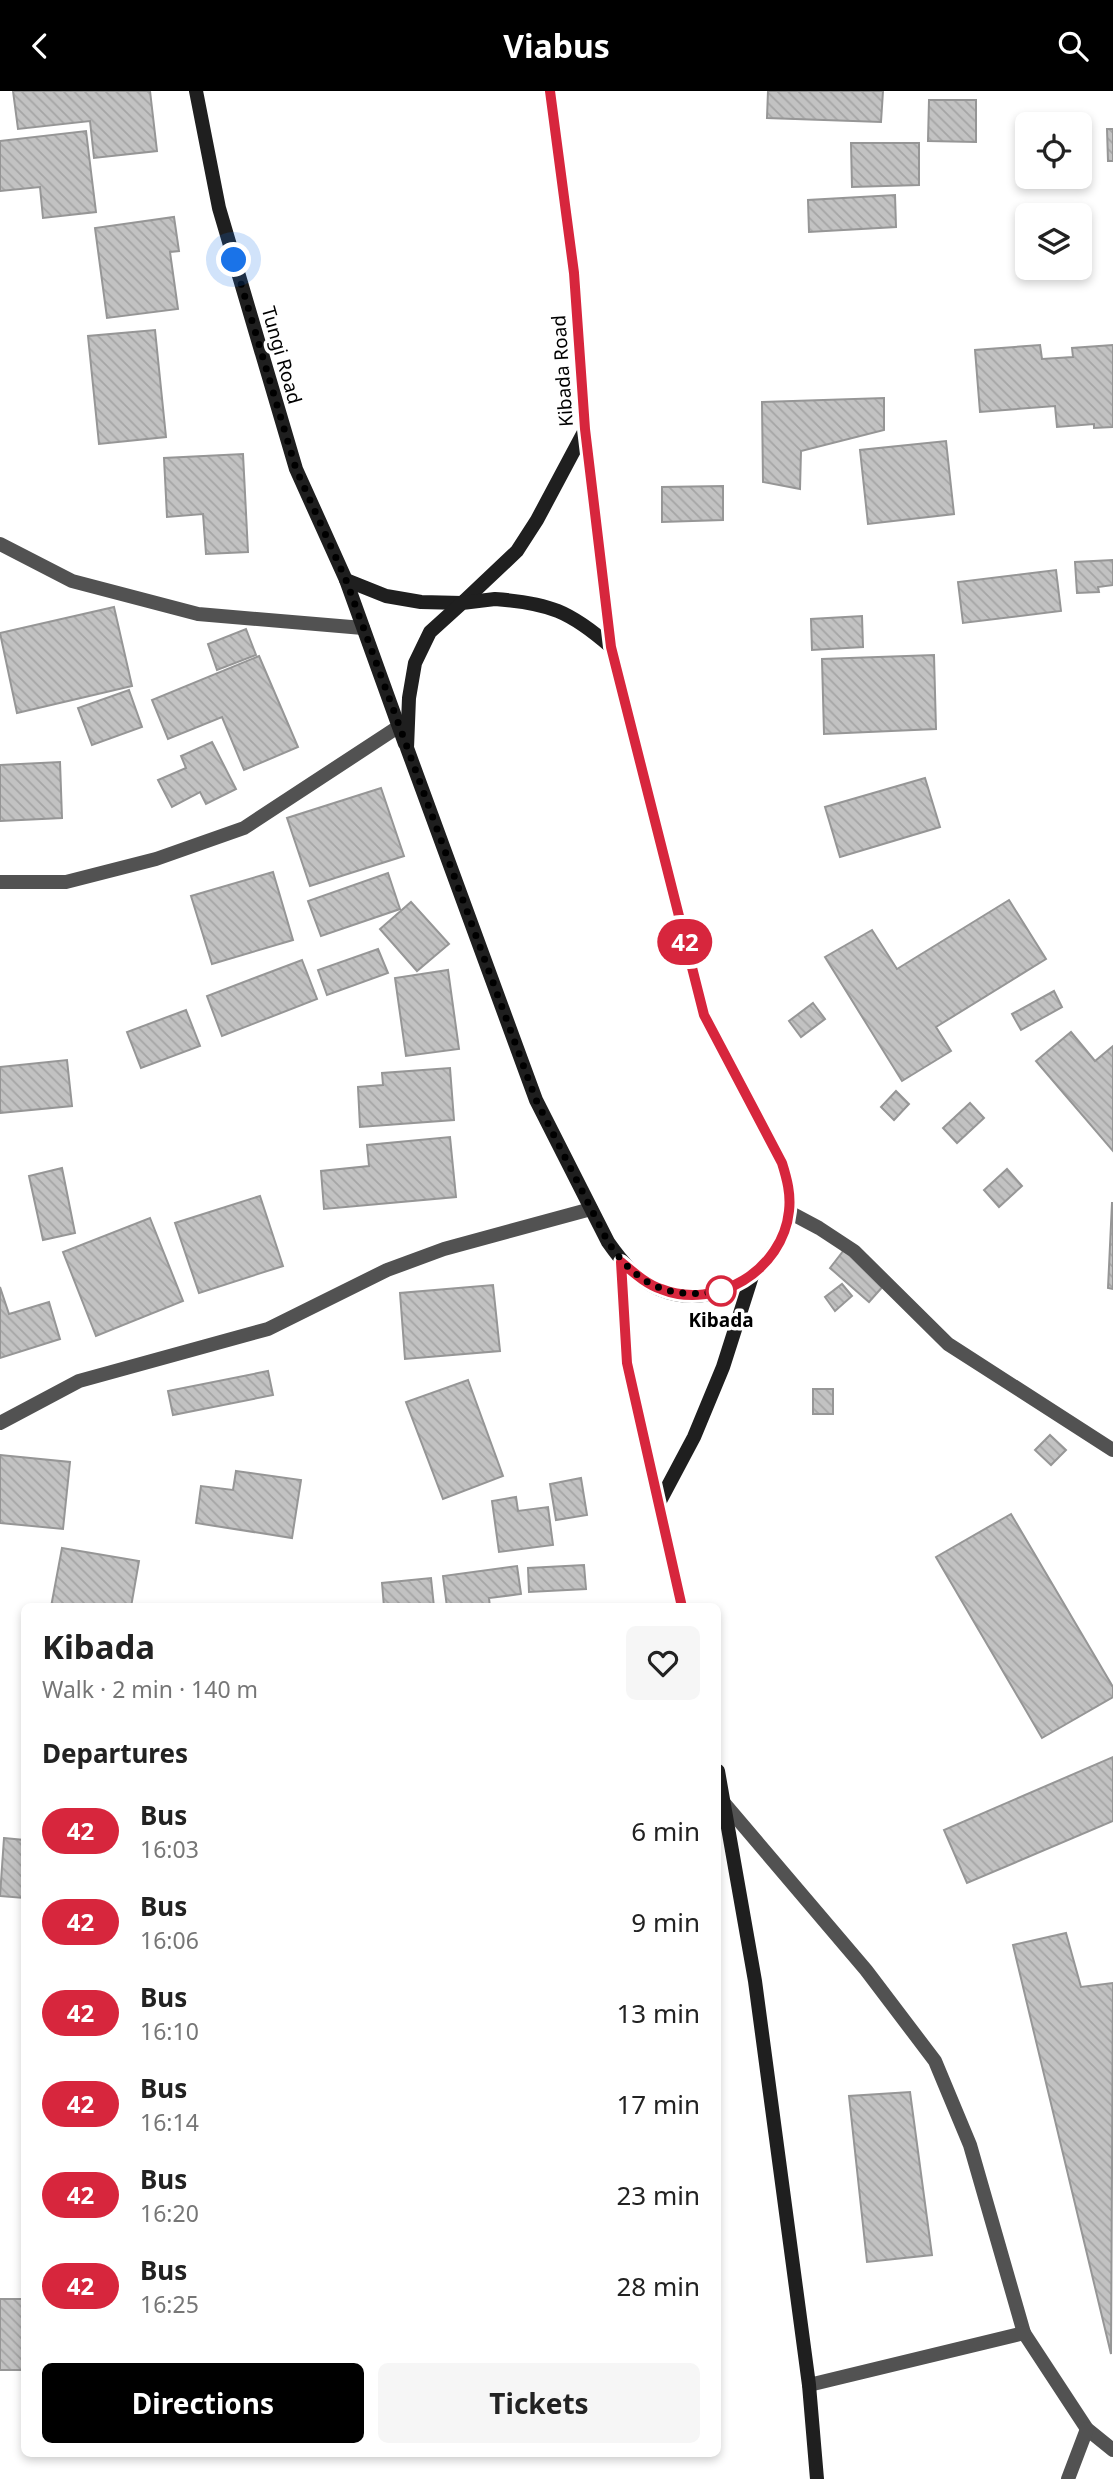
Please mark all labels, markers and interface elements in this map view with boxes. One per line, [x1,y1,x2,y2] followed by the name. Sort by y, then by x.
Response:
[503,24,610,67] text: Viabus
[21,27,59,65] icon: back
[1054,27,1092,65] icon: search
[1015,112,1092,280] map controls
[1015,112,1092,189] button: locate
[1015,203,1092,280] button: layers
[216,242,251,277] your location
[256,303,308,407] street label: Tungi Road
[545,314,579,428] street label: Kibada Road
[654,919,716,965] line badge: 42
[671,925,699,958] text: 42
[706,1276,736,1306] marker: Kibada
[688,1307,754,1333] place label: Kibada
[42,1624,155,1669] text: Kibada
[626,1626,700,1700] button: heart
[42,1673,258,1705] text: Walk · 2 min · 140 m
[42,1735,188,1771] text: Departures
[140,1797,187,1833] text: Bus
[631,1813,700,1849] text: 6 min
[67,1814,94,1847] text: 42
[140,1833,199,1865] text: 16:03
[140,1888,187,1924] text: Bus
[631,1904,700,1940] text: 9 min
[67,1905,94,1938] text: 42
[140,1924,199,1956] text: 16:06
[140,1979,187,2015] text: Bus
[616,1995,700,2031] text: 13 min
[67,1996,94,2029] text: 42
[140,2015,199,2047] text: 16:10
[140,2070,187,2106] text: Bus
[616,2086,700,2122] text: 17 min
[67,2087,94,2120] text: 42
[140,2106,199,2138] text: 16:14
[140,2161,187,2197] text: Bus
[616,2177,700,2213] text: 23 min
[67,2178,94,2211] text: 42
[140,2197,199,2229] text: 16:20
[140,2252,187,2288] text: Bus
[616,2268,700,2304] text: 28 min
[67,2269,94,2302] text: 42
[140,2288,199,2320] text: 16:25
[42,2363,364,2443] button: Directions
[378,2363,700,2443] button: Tickets

